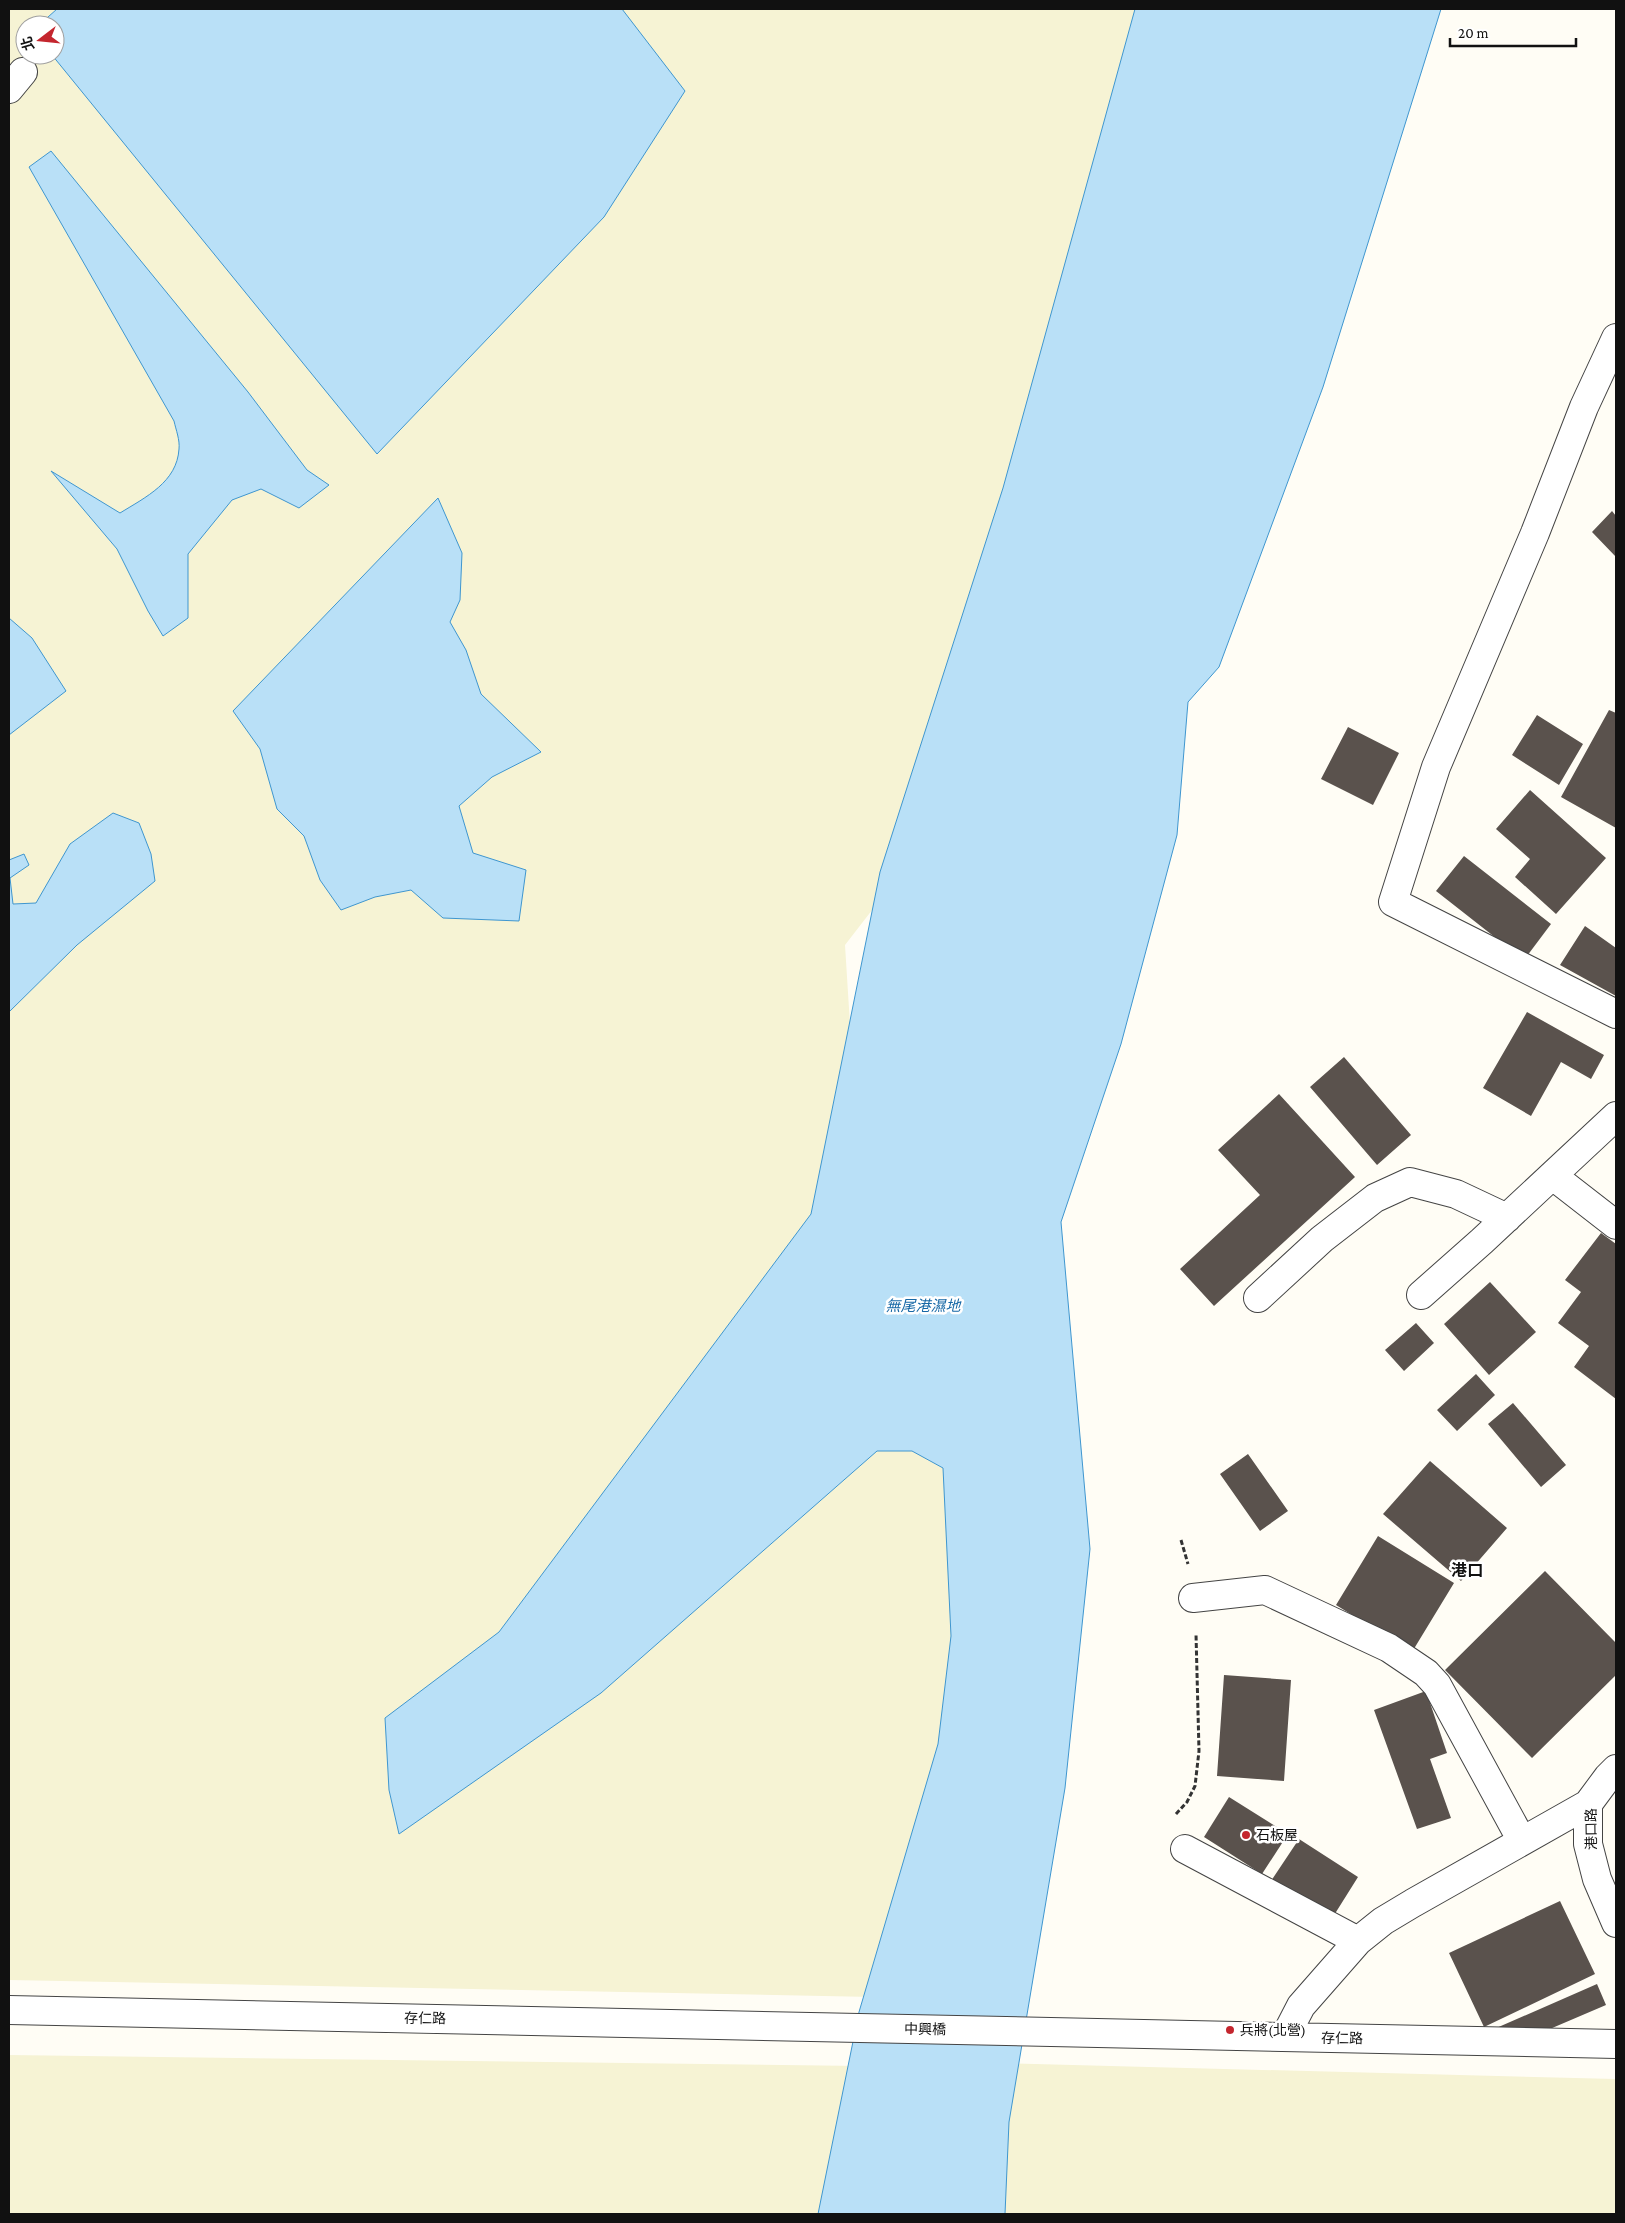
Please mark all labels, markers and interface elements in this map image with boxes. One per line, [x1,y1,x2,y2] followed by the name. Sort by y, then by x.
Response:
[15,15,65,65] north arrow
[1450,15,1576,47] scale bar
[1458,25,1489,41] text: 20 m
[18,35,37,53] text: 北
[885,1298,962,1314] water label: 無尾港濕地
[1451,1562,1483,1579] district label: 港口
[1583,1808,1599,1850] street label: 港口路
[1256,1827,1298,1843] place label: 石板屋
[1240,1829,1252,1841] marker: 石板屋
[404,2010,446,2026] street label: 存仁路
[904,2021,946,2037] street label: 中興橋
[1240,2022,1306,2039] place label: 兵將(北營)
[1224,2024,1236,2036] marker: 兵將(北營)
[1321,2030,1363,2046] street label: 存仁路

